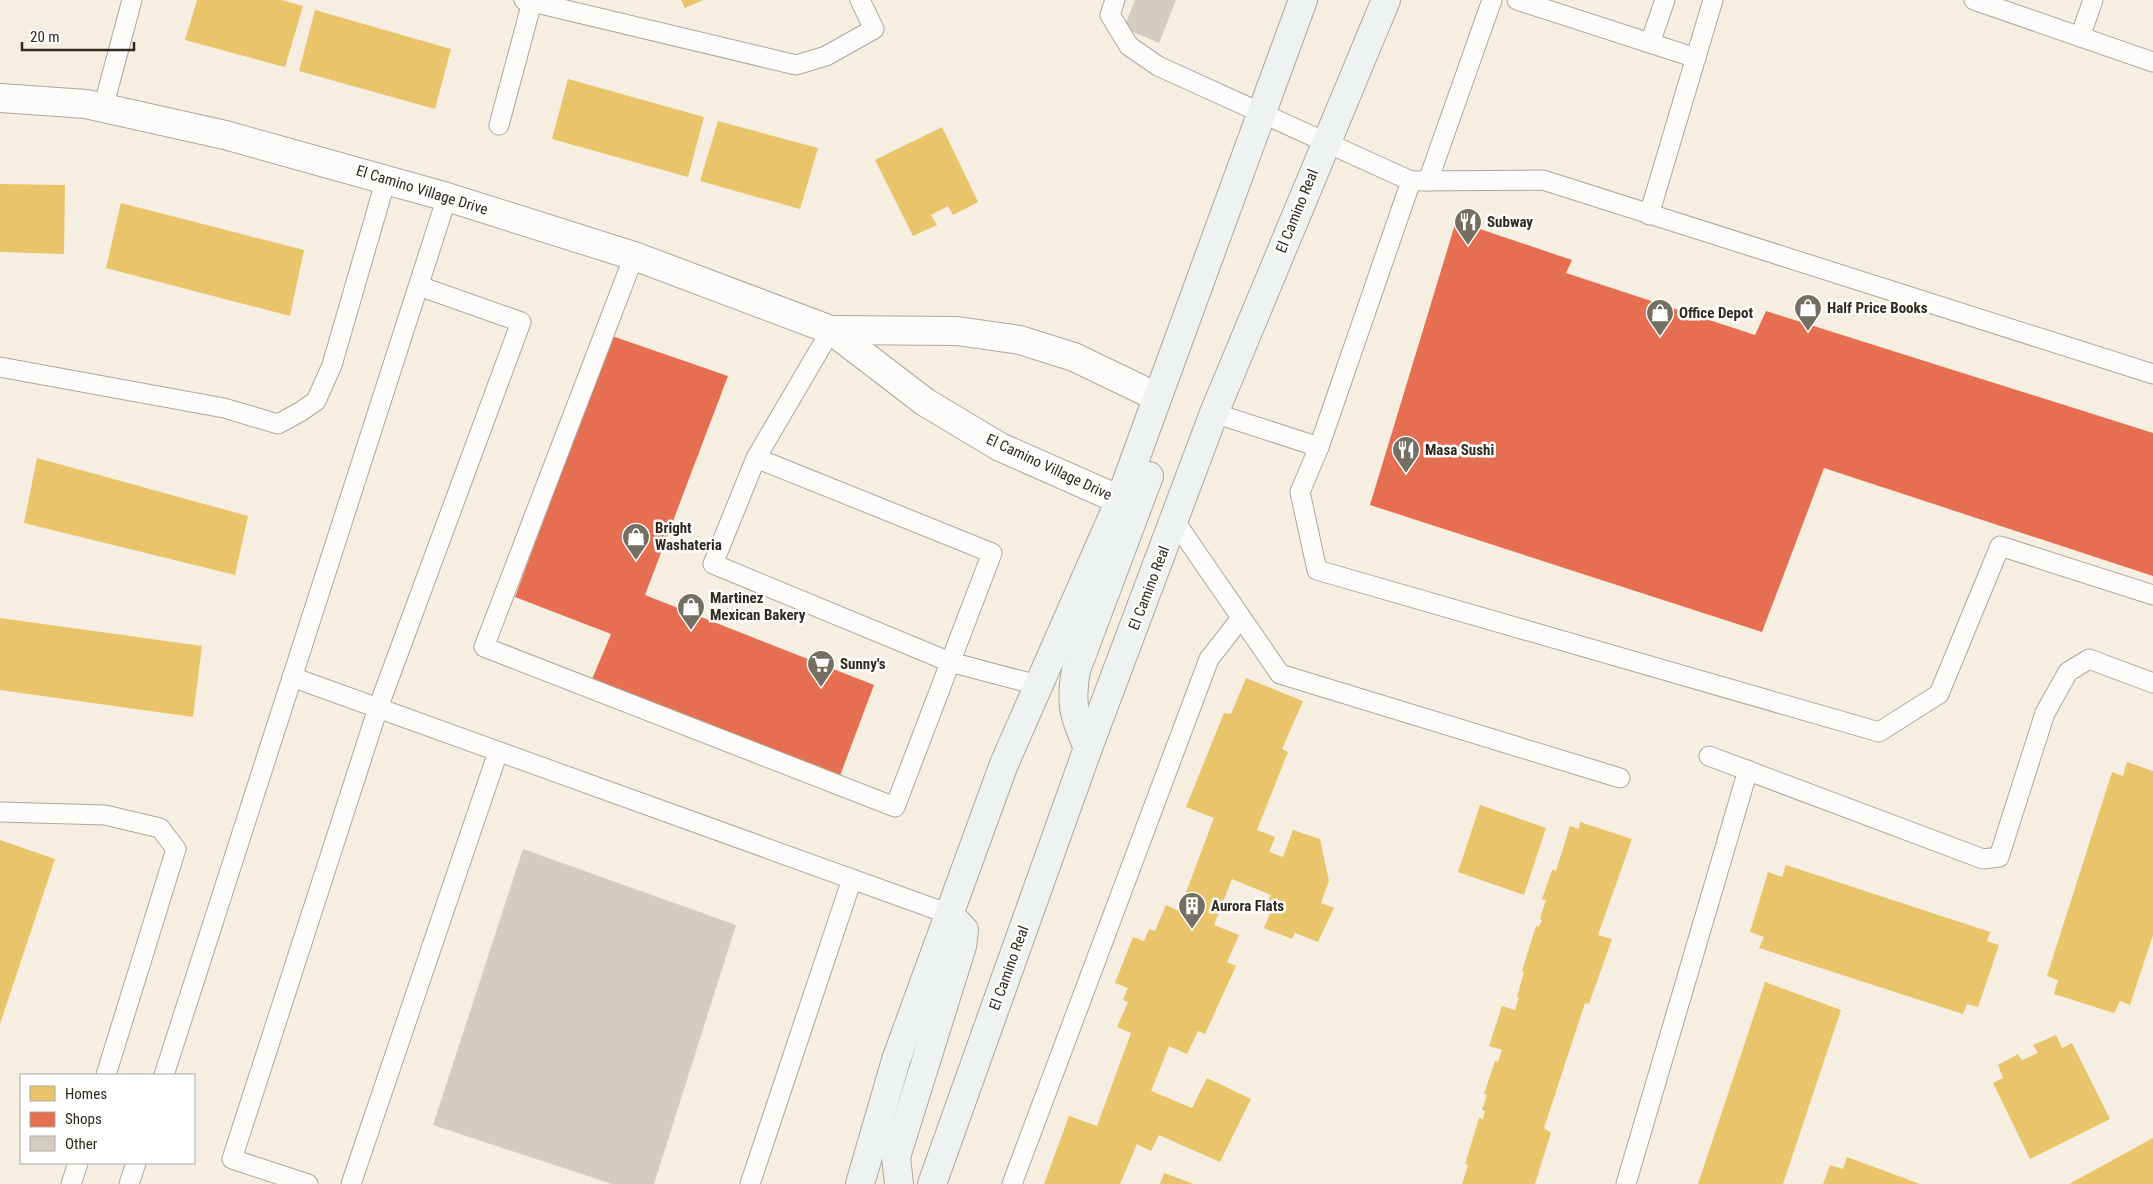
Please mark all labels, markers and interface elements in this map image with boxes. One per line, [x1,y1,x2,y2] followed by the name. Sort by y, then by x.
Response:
[22,20,135,52] scale bar
[30,28,60,46] text: 20 m
[354,161,490,219] street label: El Camino Village Drive
[1272,167,1322,255] street label: El Camino Real
[1453,207,1483,246] restaurant icon: Subway
[1487,213,1533,231] place label: Subway
[1793,293,1823,332] shop icon: Half Price Books
[1645,298,1675,337] shop icon: Office Depot
[1827,299,1928,317] place label: Half Price Books
[1679,304,1753,322] place label: Office Depot
[983,430,1115,504] street label: El Camino Village Drive
[1391,435,1421,474] restaurant icon: Masa Sushi
[1425,441,1494,459] place label: Masa Sushi
[655,519,722,554] place label: Bright Washateria
[621,522,651,561] shop icon: Bright Washateria
[1125,543,1173,633] street label: El Camino Real
[710,589,806,624] place label: Martinez Mexican Bakery
[676,592,706,631] shop icon: Martinez Mexican Bakery
[806,649,836,688] supermarket icon: Sunny's
[840,655,886,673] place label: Sunny's
[1177,891,1207,930] building icon: Aurora Flats
[1211,897,1284,915] place label: Aurora Flats
[985,923,1033,1013] street label: El Camino Real
[20,1074,195,1164] legend
[65,1085,107,1103] text: Homes
[65,1110,102,1128] text: Shops
[65,1135,98,1153] text: Other

